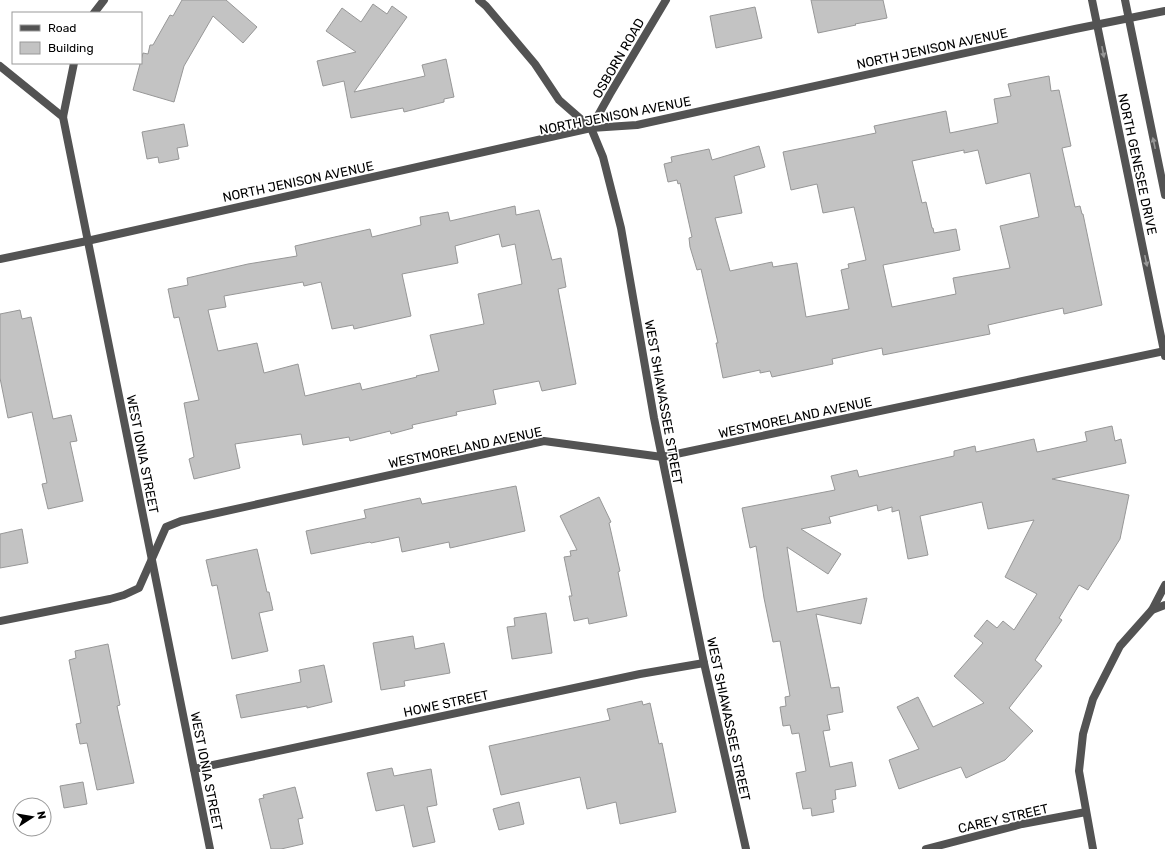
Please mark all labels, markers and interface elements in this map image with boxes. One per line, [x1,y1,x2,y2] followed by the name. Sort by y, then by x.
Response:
[12,12,142,64] legend
[589,16,647,101] street label: OSBORN ROAD
[48,21,76,35] text: Road
[855,25,1009,72] street label: NORTH JENISON AVENUE
[48,41,94,55] text: Building
[1100,46,1106,58] one-way arrow
[1115,92,1160,236] street label: NORTH GENESEE DRIVE
[538,93,692,138] street label: NORTH JENISON AVENUE
[1151,137,1157,149] one-way arrow
[221,158,375,205] street label: NORTH JENISON AVENUE
[1143,255,1149,268] one-way arrow
[642,319,685,486] street label: WEST SHIAWASSEE STREET
[124,394,161,515] street label: WEST IONIA STREET
[717,394,873,441] street label: WESTMORELAND AVENUE
[387,424,543,471] street label: WESTMORELAND AVENUE
[704,636,753,803] street label: WEST SHIAWASSEE STREET
[402,687,491,720] street label: HOWE STREET
[188,711,225,832] street label: WEST IONIA STREET
[12,797,52,837] north arrow
[957,801,1050,836] street label: CAREY STREET
[34,810,48,820] text: N

